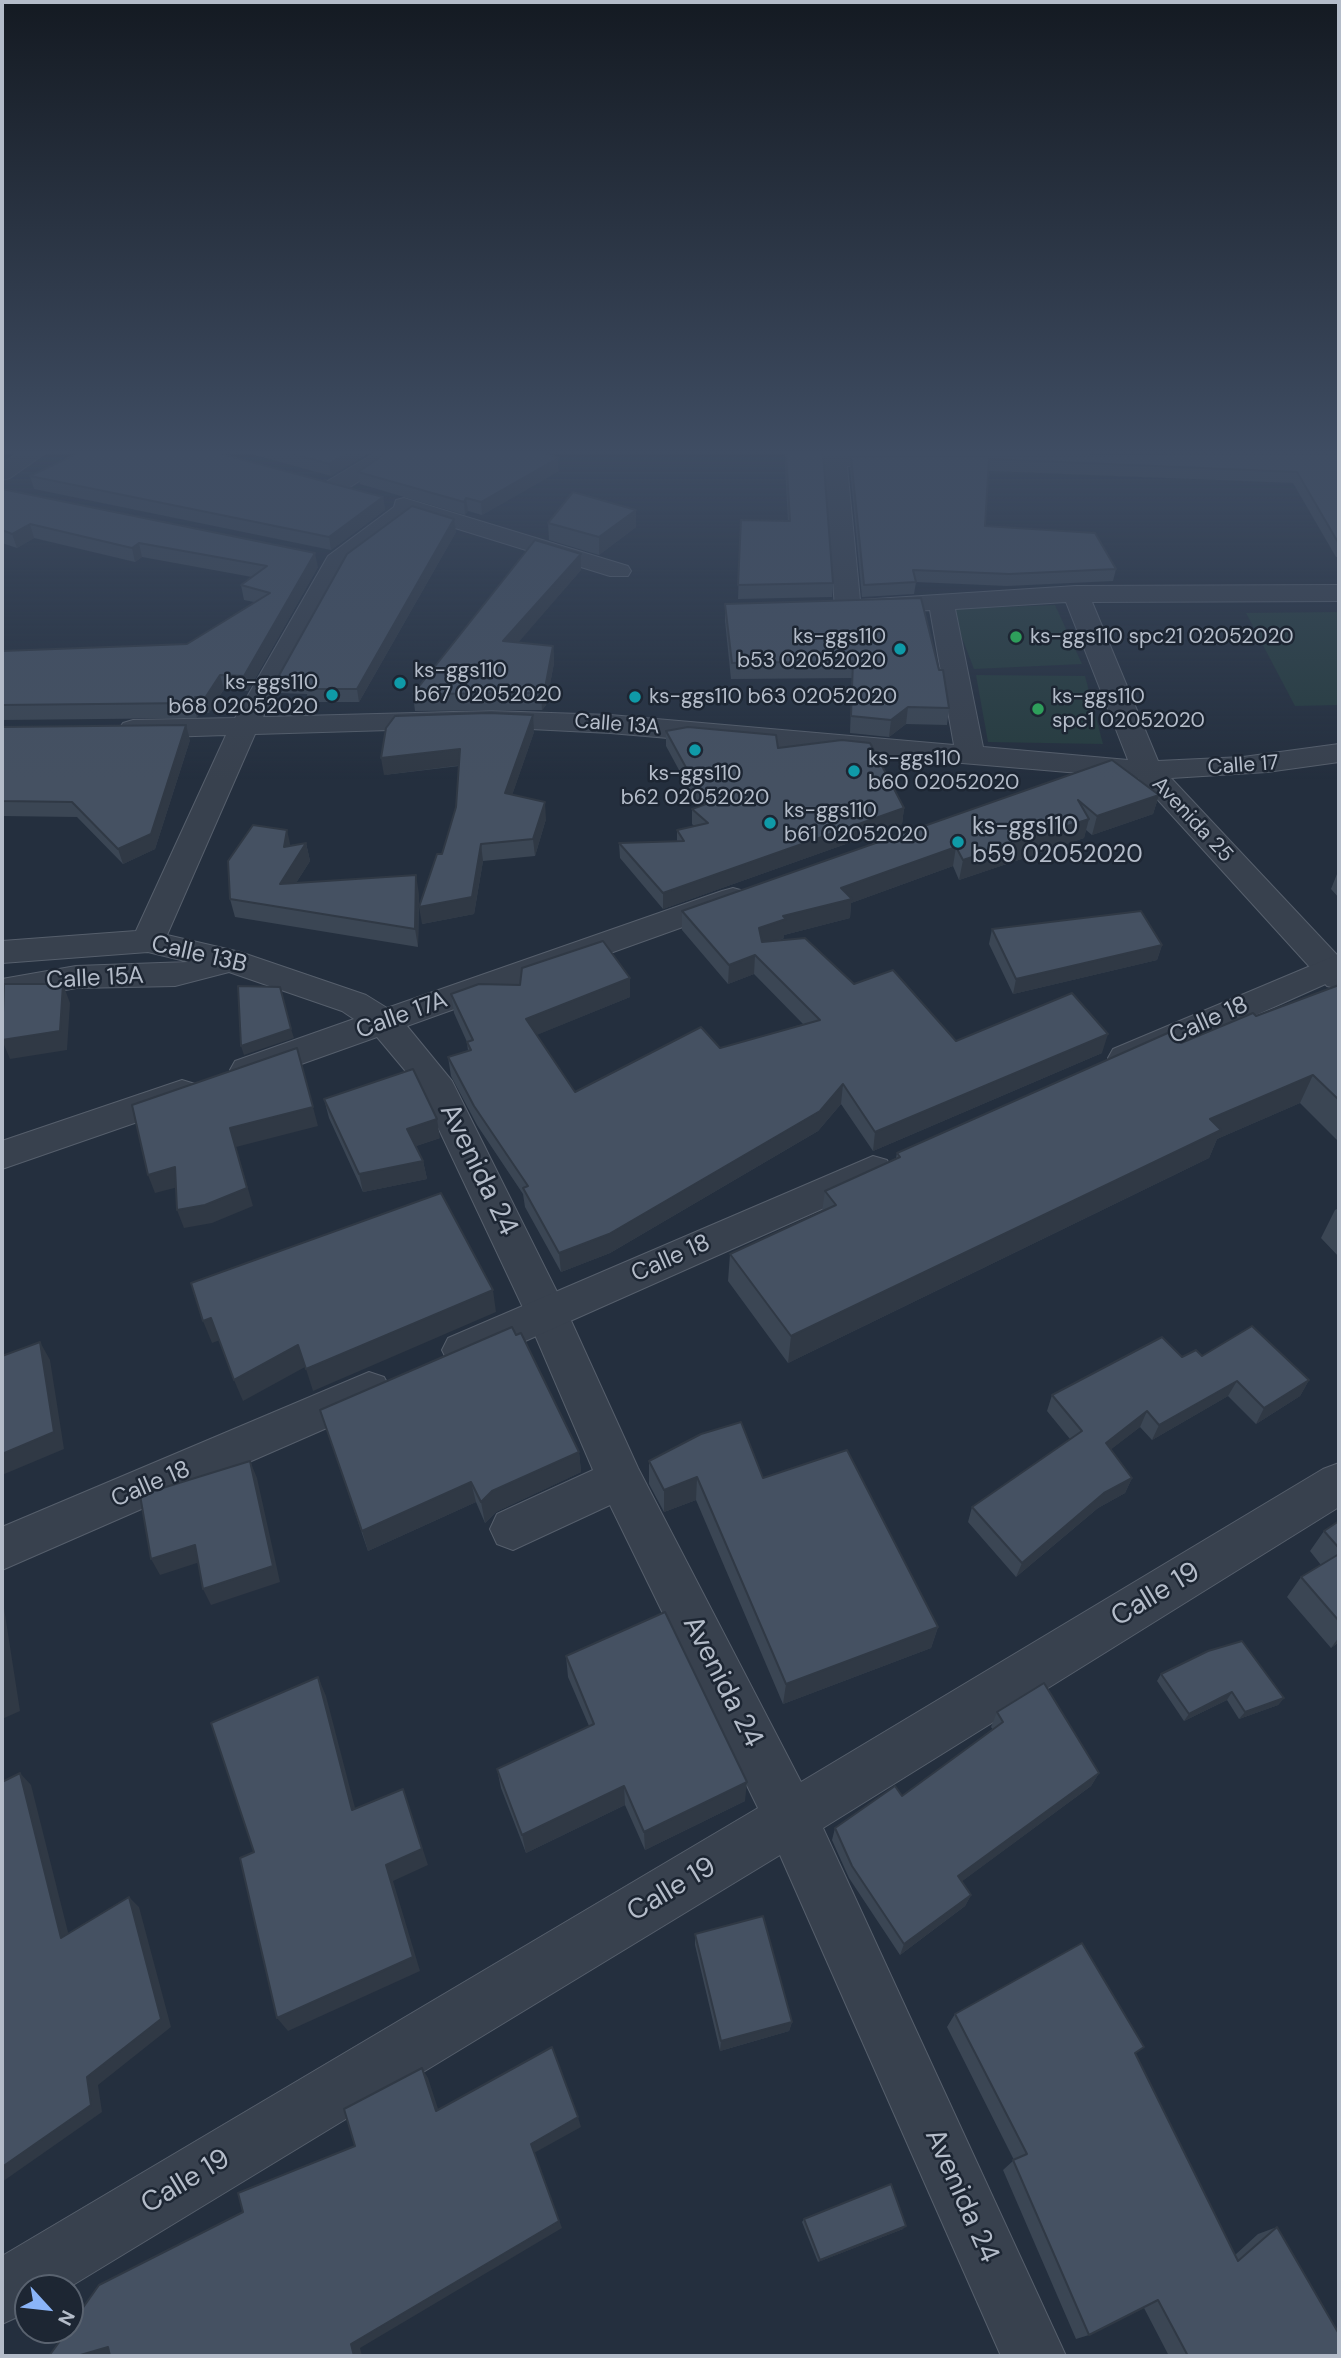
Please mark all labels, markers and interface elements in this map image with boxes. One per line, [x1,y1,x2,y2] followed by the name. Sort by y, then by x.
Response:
[737,624,886,674] place label: ks-ggs110 b53 02052020
[1030,624,1294,650] place label: ks-ggs110 spc21 02052020
[1008,629,1024,645] marker: ks-ggs110 spc21 02052020
[892,641,908,657] marker: ks-ggs110 b53 02052020
[414,658,562,708] place label: ks-ggs110 b67 02052020
[168,670,318,720] place label: ks-ggs110 b68 02052020
[392,675,408,691] marker: ks-ggs110 b67 02052020
[649,684,897,710] place label: ks-ggs110 b63 02052020
[1052,684,1205,734] place label: ks-ggs110 spc1 02052020
[324,687,340,703] marker: ks-ggs110 b68 02052020
[627,689,643,705] marker: ks-ggs110 b63 02052020
[1030,701,1046,717] marker: ks-ggs110 spc1 02052020
[574,709,660,741] street label: Calle 13A
[687,742,703,758] marker: ks-ggs110 b62 02052020
[868,746,1019,796] place label: ks-ggs110 b60 02052020
[1207,751,1279,781] street label: Calle 17
[621,761,769,811] place label: ks-ggs110 b62 02052020
[846,763,862,779] marker: ks-ggs110 b60 02052020
[1146,772,1238,868] street label: Avenida 25
[784,798,928,848] place label: ks-ggs110 b61 02052020
[972,814,1143,870] place label: ks-ggs110 b59 02052020
[762,815,778,831] marker: ks-ggs110 b61 02052020
[950,834,966,850] marker: ks-ggs110 b59 02052020
[148,930,250,980] street label: Calle 13B
[45,962,145,996] street label: Calle 15A
[352,986,452,1046] street label: Calle 17A
[1165,991,1253,1051] street label: Calle 18
[432,1098,524,1242] street label: Avenida 24
[627,1229,715,1289] street label: Calle 18
[107,1456,195,1514] street label: Calle 18
[1106,1555,1206,1635] street label: Calle 19
[675,1611,769,1753] street label: Avenida 24
[622,1850,722,1930] street label: Calle 19
[917,2124,1005,2268] street label: Avenida 24
[136,2142,236,2222] street label: Calle 19
[14,2274,84,2344] north arrow
[52,2306,81,2330] text: N

